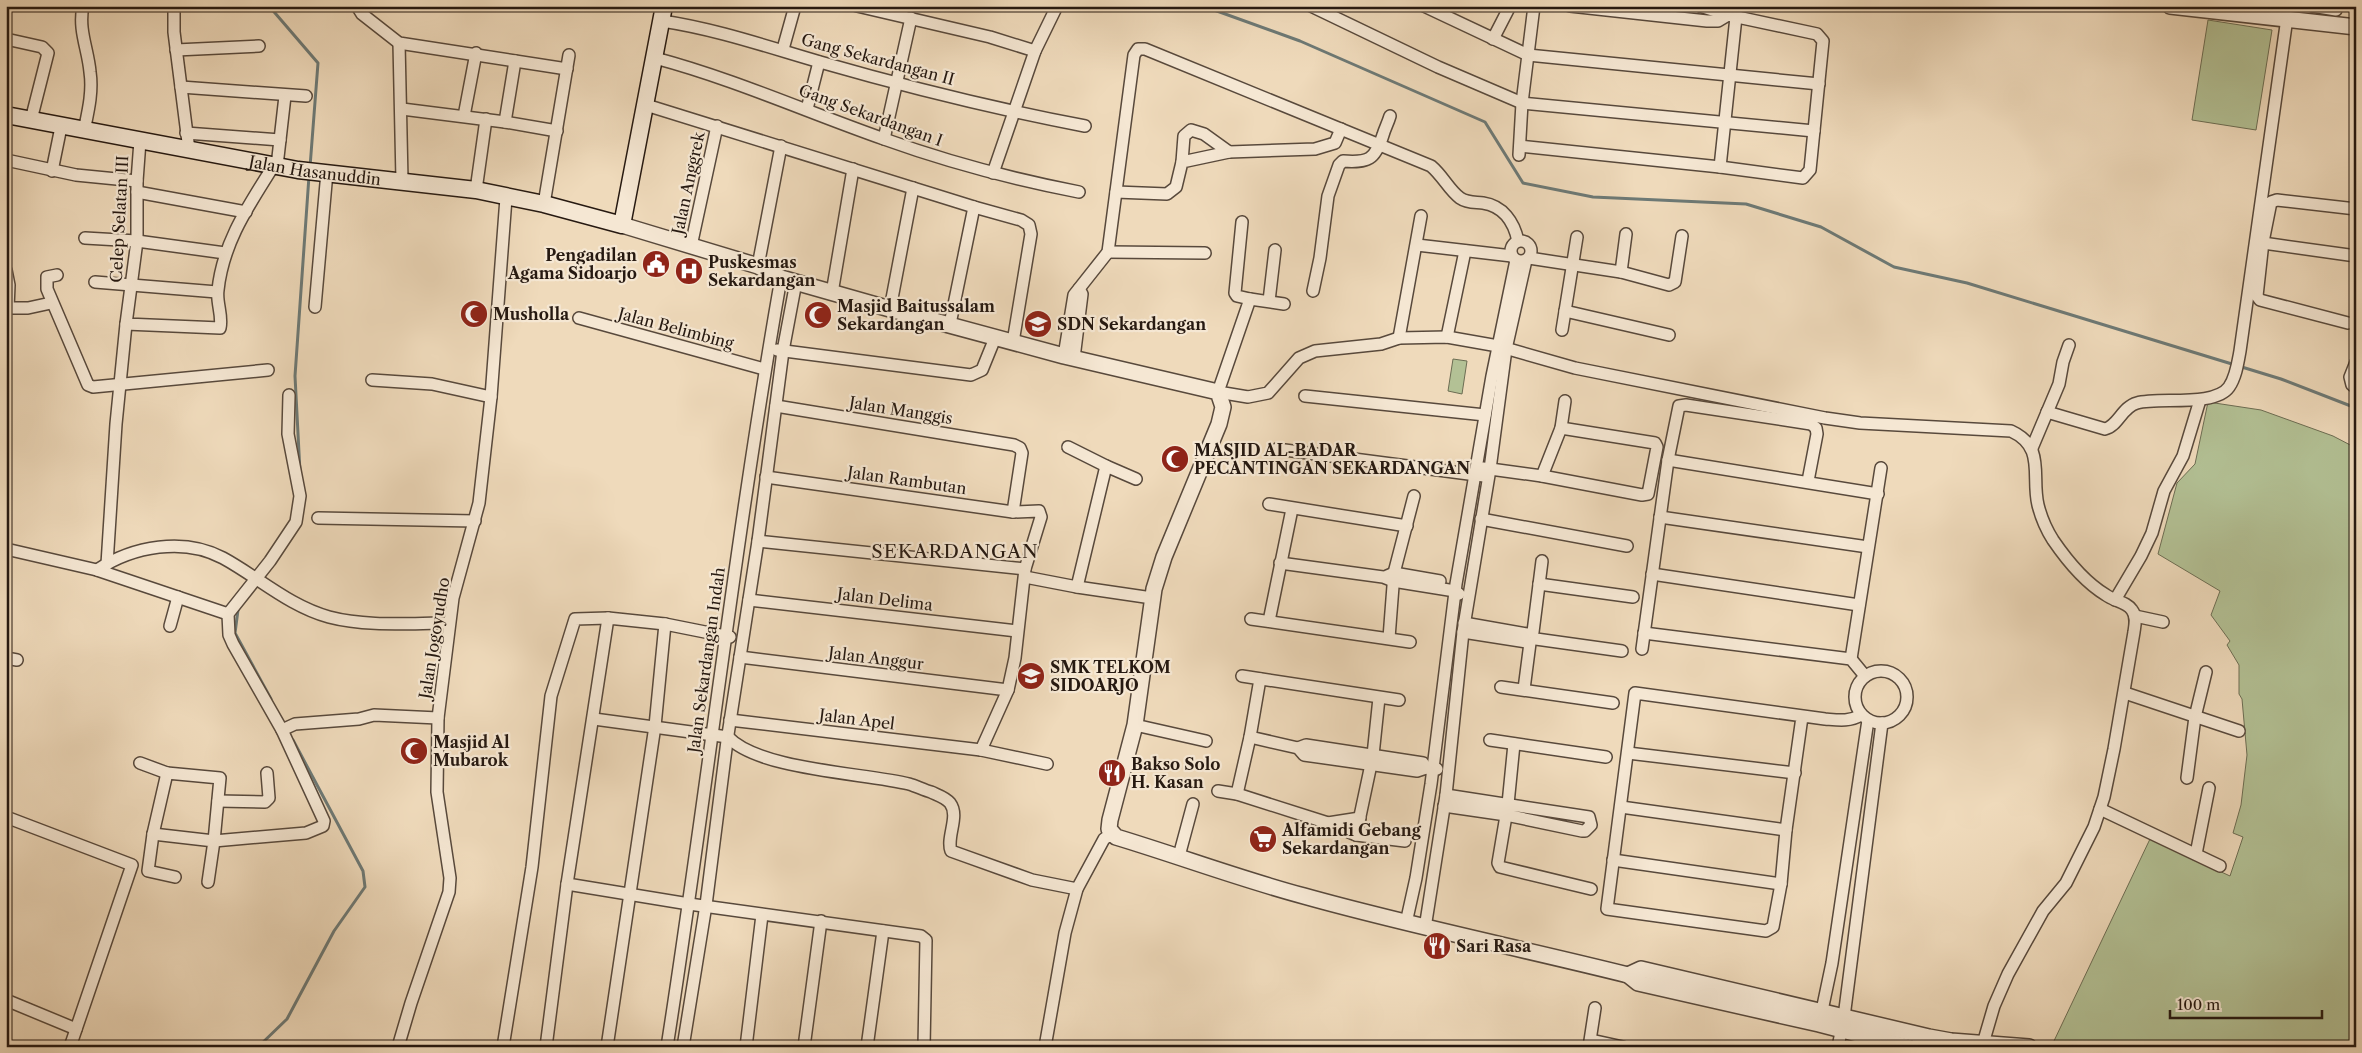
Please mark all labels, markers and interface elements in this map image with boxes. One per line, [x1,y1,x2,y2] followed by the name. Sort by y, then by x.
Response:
[799,29,957,89] street label: Gang Sekardangan II
[796,80,946,150] street label: Gang Sekardangan I
[667,129,709,239] street label: Jalan Anggrek
[244,150,382,189] street label: Jalan Hasanuddin
[106,155,132,283] street label: Celep Selatan III
[507,245,637,283] place label: Pengadilan Agama Sidoarjo
[641,249,671,279] public building icon: Pengadilan Agama Sidoarjo
[708,252,815,290] place label: Puskesmas Sekardangan
[674,256,704,286] hospital icon: Puskesmas Sekardangan
[837,296,995,334] place label: Masjid Baitussalam Sekardangan
[459,299,489,329] mosque icon: Musholla
[803,300,833,330] mosque icon: Masjid Baitussalam Sekardangan
[613,302,737,353] street label: Jalan Belimbing
[493,304,570,324] place label: Musholla
[1023,309,1053,339] school or university icon: SDN Sekardangan
[1057,314,1206,334] place label: SDN Sekardangan
[845,391,954,428] street label: Jalan Manggis
[1194,440,1470,478] place label: MASJID AL-BADAR PECANTINGAN SEKARDANGAN
[1160,444,1190,474] mosque icon: MASJID AL-BADAR PECANTINGAN SEKARDANGAN
[843,461,968,498] street label: Jalan Rambutan
[871,540,1039,563] district label: SEKARDANGAN
[683,566,729,757] street label: Jalan Sekardangan Indah
[414,576,454,703] street label: Jalan Jogoyudho
[833,583,935,615] street label: Jalan Delima
[824,642,925,674] street label: Jalan Anggur
[1050,657,1171,695] place label: SMK TELKOM SIDOARJO
[1016,661,1046,691] school or university icon: SMK TELKOM SIDOARJO
[815,704,896,734] street label: Jalan Apel
[433,732,510,770] place label: Masjid Al Mubarok
[399,736,429,766] mosque icon: Masjid Al Mubarok
[1131,754,1221,792] place label: Bakso Solo H. Kasan
[1097,758,1127,788] restaurant icon: Bakso Solo H. Kasan
[1281,820,1422,858] place label: Alfamidi Gebang Sekardangan
[1248,824,1278,854] supermarket icon: Alfamidi Gebang Sekardangan
[1422,931,1452,961] restaurant icon: Sari Rasa
[1456,936,1532,956] place label: Sari Rasa
[2170,988,2322,1020] scale bar
[2177,995,2220,1014] text: 100 m

